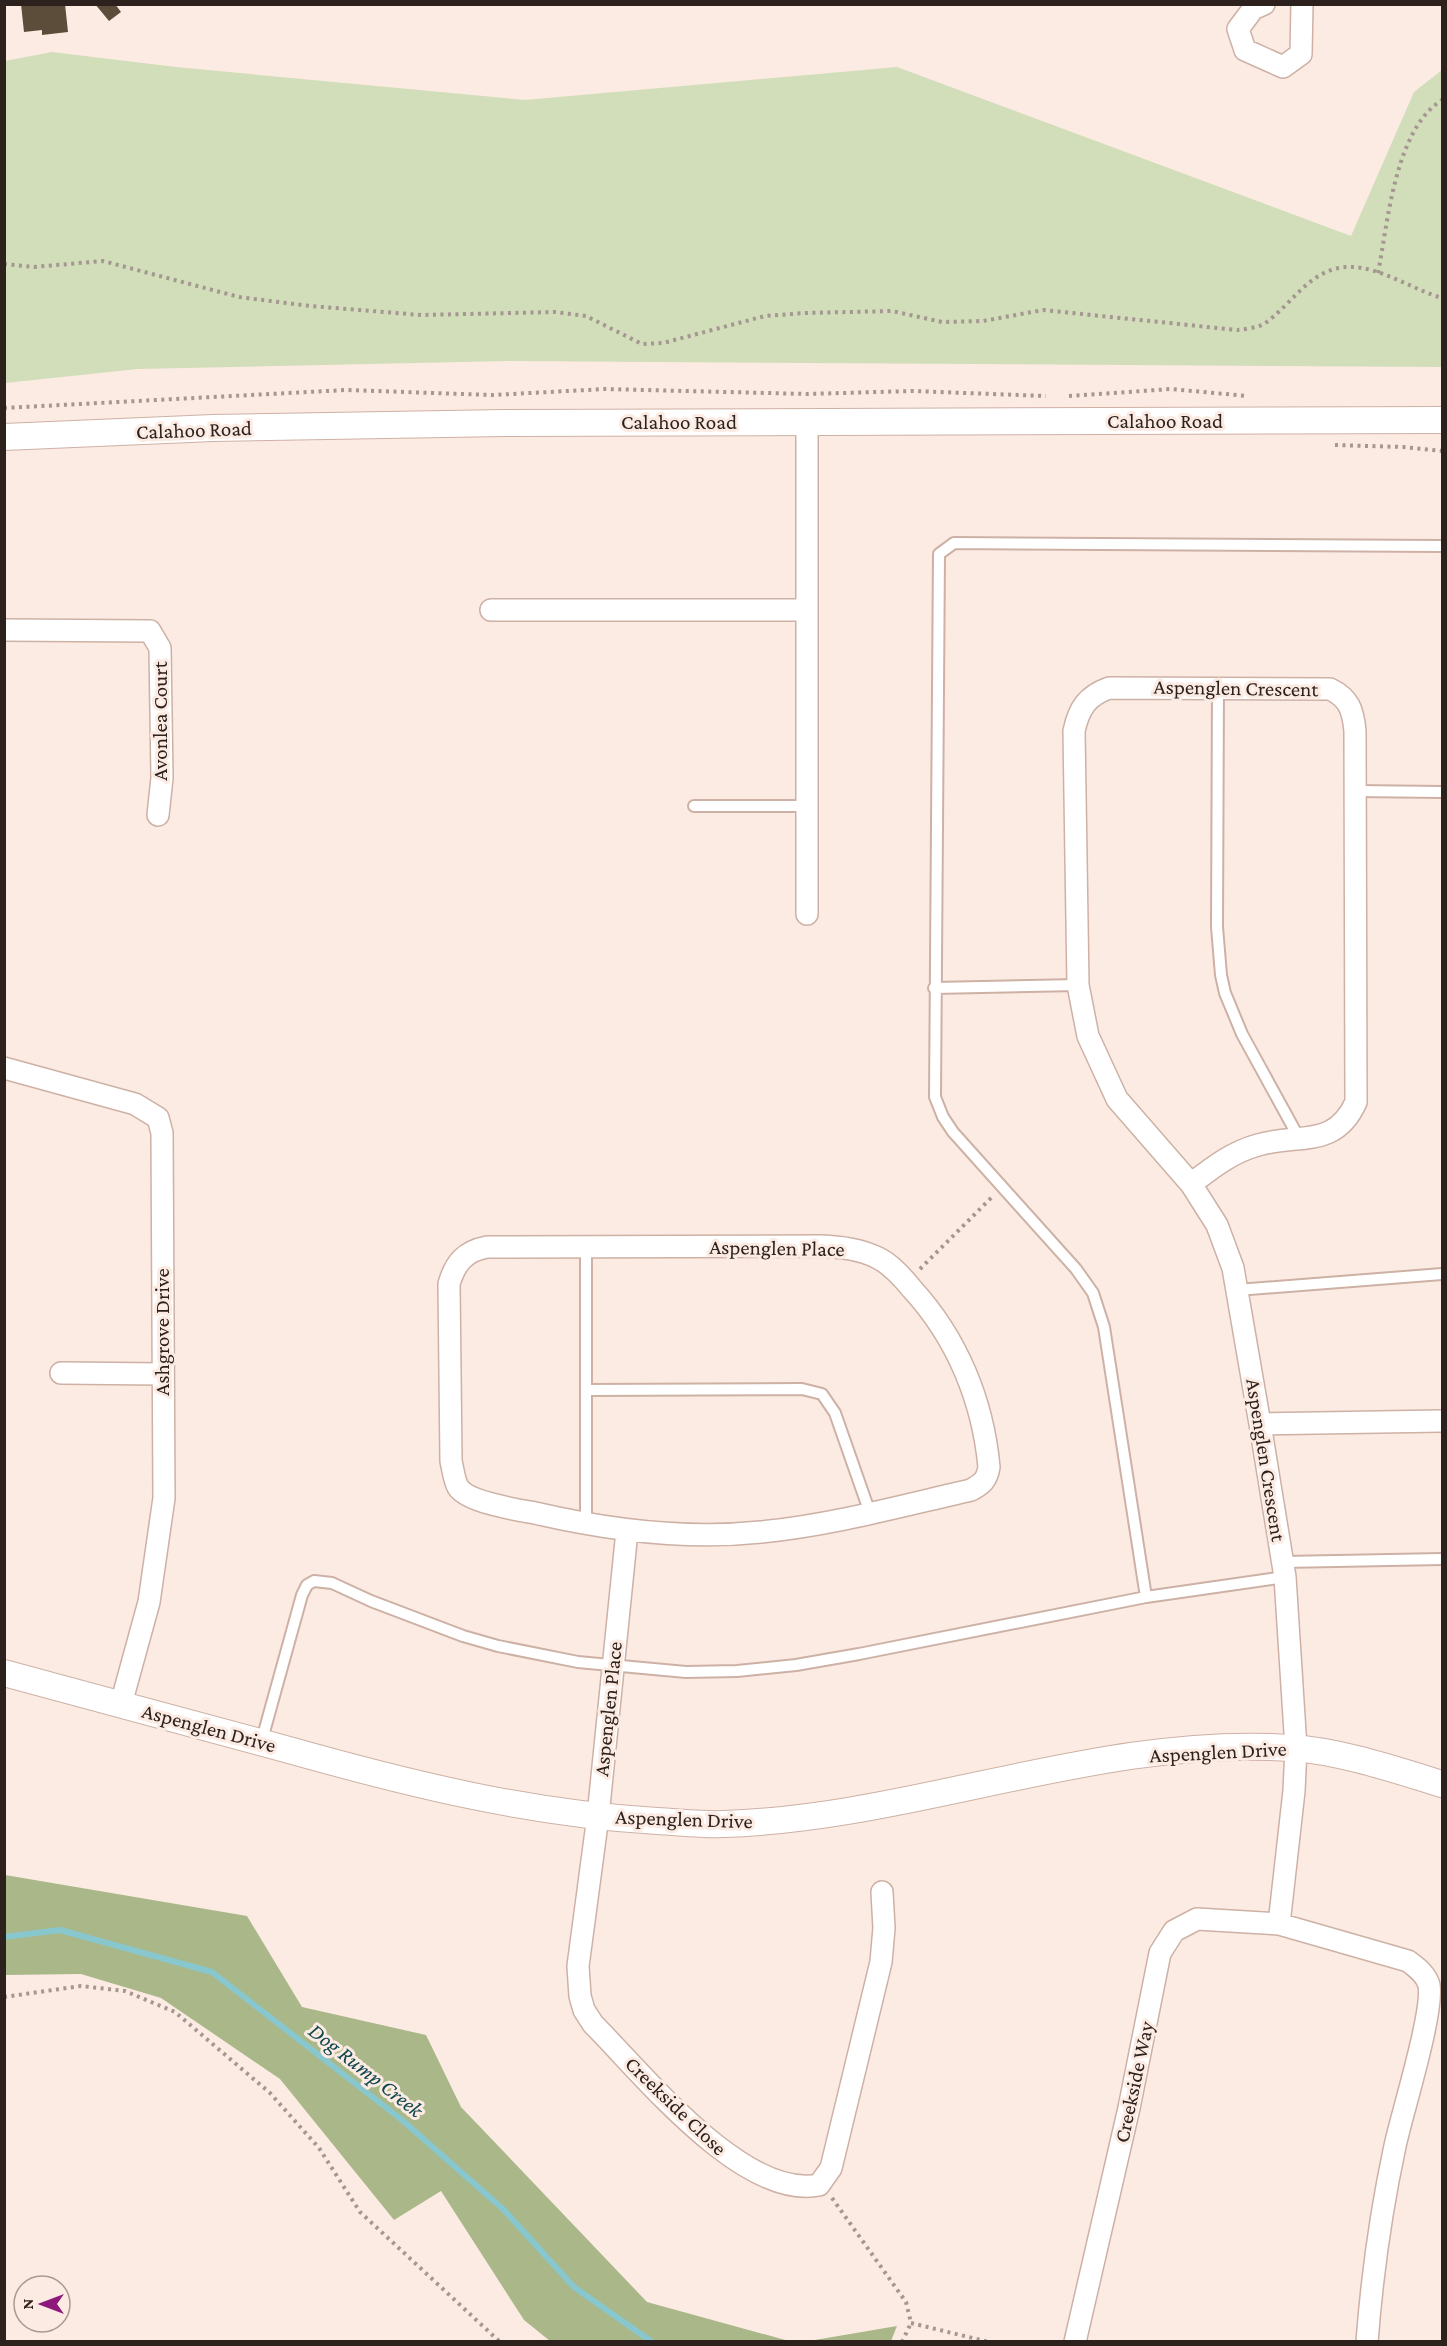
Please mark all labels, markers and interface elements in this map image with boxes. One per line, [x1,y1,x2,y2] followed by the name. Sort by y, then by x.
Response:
[1107,409,1223,433] street label: Calahoo Road
[621,410,737,434] street label: Calahoo Road
[136,416,252,444] street label: Calahoo Road
[148,660,172,781] street label: Avonlea Court
[1153,675,1320,701] street label: Aspenglen Crescent
[709,1235,845,1261] street label: Aspenglen Place
[150,1268,174,1396] street label: Ashgrove Drive
[1241,1377,1291,1544] street label: Aspenglen Crescent
[589,1640,627,1778] street label: Aspenglen Place
[139,1699,279,1757] street label: Aspenglen Drive
[1149,1736,1287,1768] street label: Aspenglen Drive
[615,1805,753,1833] street label: Aspenglen Drive
[304,2018,429,2123] water label: Dog Rump Creek
[1109,2019,1159,2145] street label: Creekside Way
[620,2052,732,2160] street label: Creekside Close
[12,2274,72,2334] north arrow
[19,2298,36,2309] text: N

